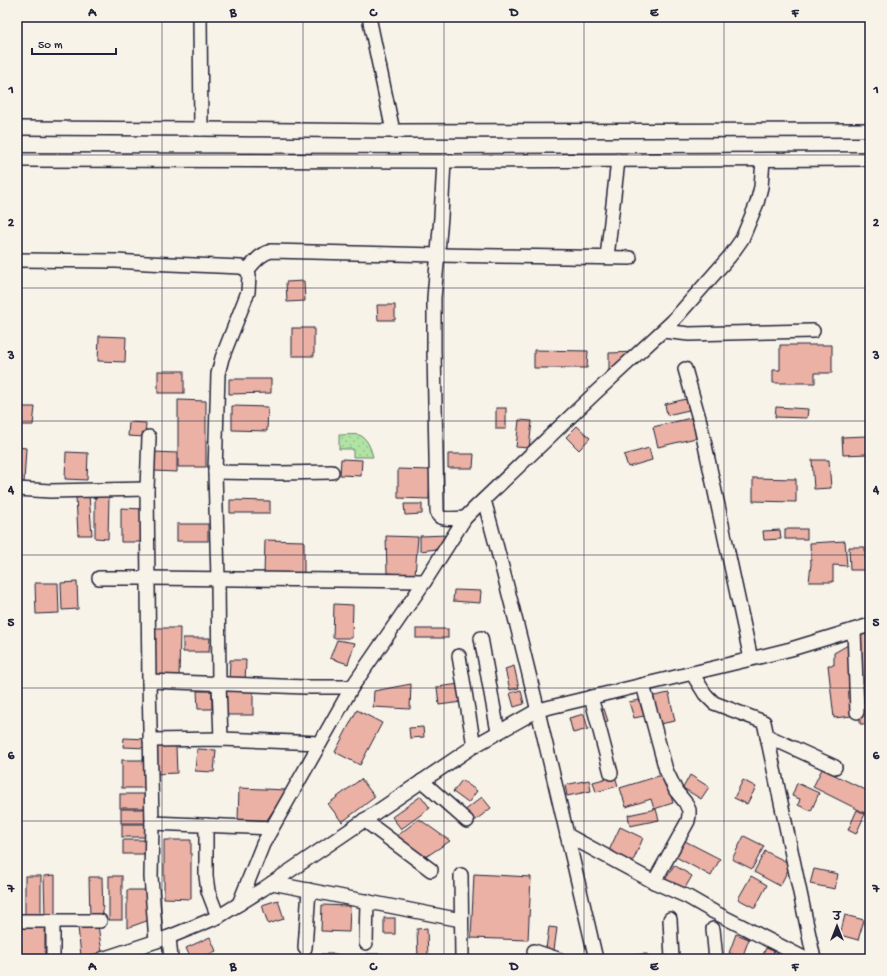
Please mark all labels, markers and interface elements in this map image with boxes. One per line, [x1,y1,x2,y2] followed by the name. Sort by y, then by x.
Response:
[87,6,97,21] text: A
[229,6,238,21] text: B
[368,6,378,21] text: C
[509,6,519,21] text: D
[650,6,659,21] text: E
[791,6,800,21] text: F
[32,30,116,56] scale bar
[38,39,63,53] text: 50 m
[7,83,14,98] text: 1
[872,83,879,98] text: 1
[8,216,15,231] text: 2
[873,216,880,231] text: 2
[7,349,15,364] text: 3
[872,349,880,364] text: 3
[7,483,15,498] text: 4
[872,483,880,498] text: 4
[8,616,15,631] text: 5
[873,616,880,631] text: 5
[8,749,15,764] text: 6
[873,749,880,764] text: 6
[7,882,16,897] text: 7
[872,882,881,897] text: 7
[817,906,857,946] north arrow
[832,911,842,924] text: उ
[87,960,97,975] text: A
[229,960,238,975] text: B
[368,960,378,975] text: C
[509,960,519,975] text: D
[650,960,659,975] text: E
[791,960,800,975] text: F

